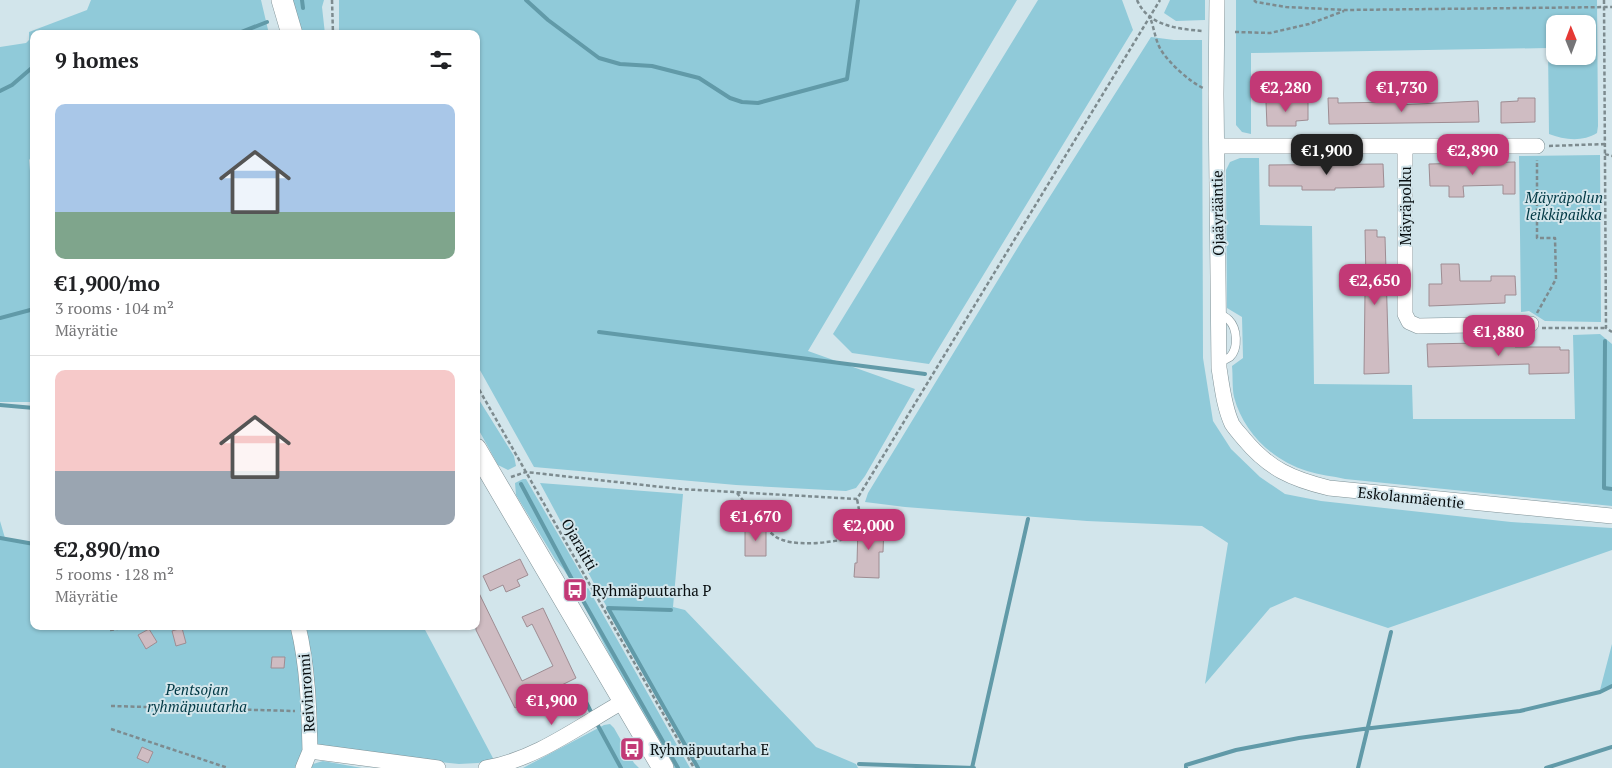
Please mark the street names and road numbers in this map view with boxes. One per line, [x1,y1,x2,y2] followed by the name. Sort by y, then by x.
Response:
[1395,166,1415,246] street label: Mäyräpolku
[1206,170,1228,256] street label: Ojaäyrääntie
[1357,481,1465,513] street label: Eskolanmäentie
[557,515,603,573] street label: Ojaraitti
[293,653,319,733] street label: Reivinronni

